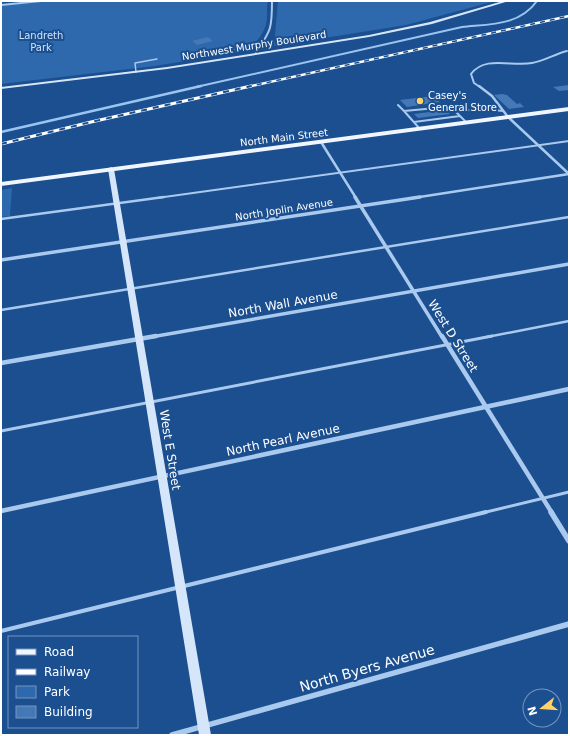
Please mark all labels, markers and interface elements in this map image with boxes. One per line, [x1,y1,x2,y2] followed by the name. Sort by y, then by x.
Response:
[181,29,327,62] street label: Northwest Murphy Boulevard
[19,30,63,53] park label: Landreth Park
[428,90,497,113] place label: Casey's General Store
[415,96,425,106] marker: Casey's General Store
[239,127,329,148] street label: North Main Street
[234,196,334,223] street label: North Joplin Avenue
[227,287,339,321] street label: North Wall Avenue
[425,297,481,375] street label: West D Street
[157,409,183,491] street label: West E Street
[225,421,341,459] street label: North Pearl Avenue
[8,636,138,728] legend
[298,641,436,695] street label: North Byers Avenue
[44,645,74,659] text: Road
[44,665,90,679] text: Railway
[44,685,70,699] text: Park
[522,688,562,728] north arrow
[525,704,540,717] text: N
[44,705,93,719] text: Building

